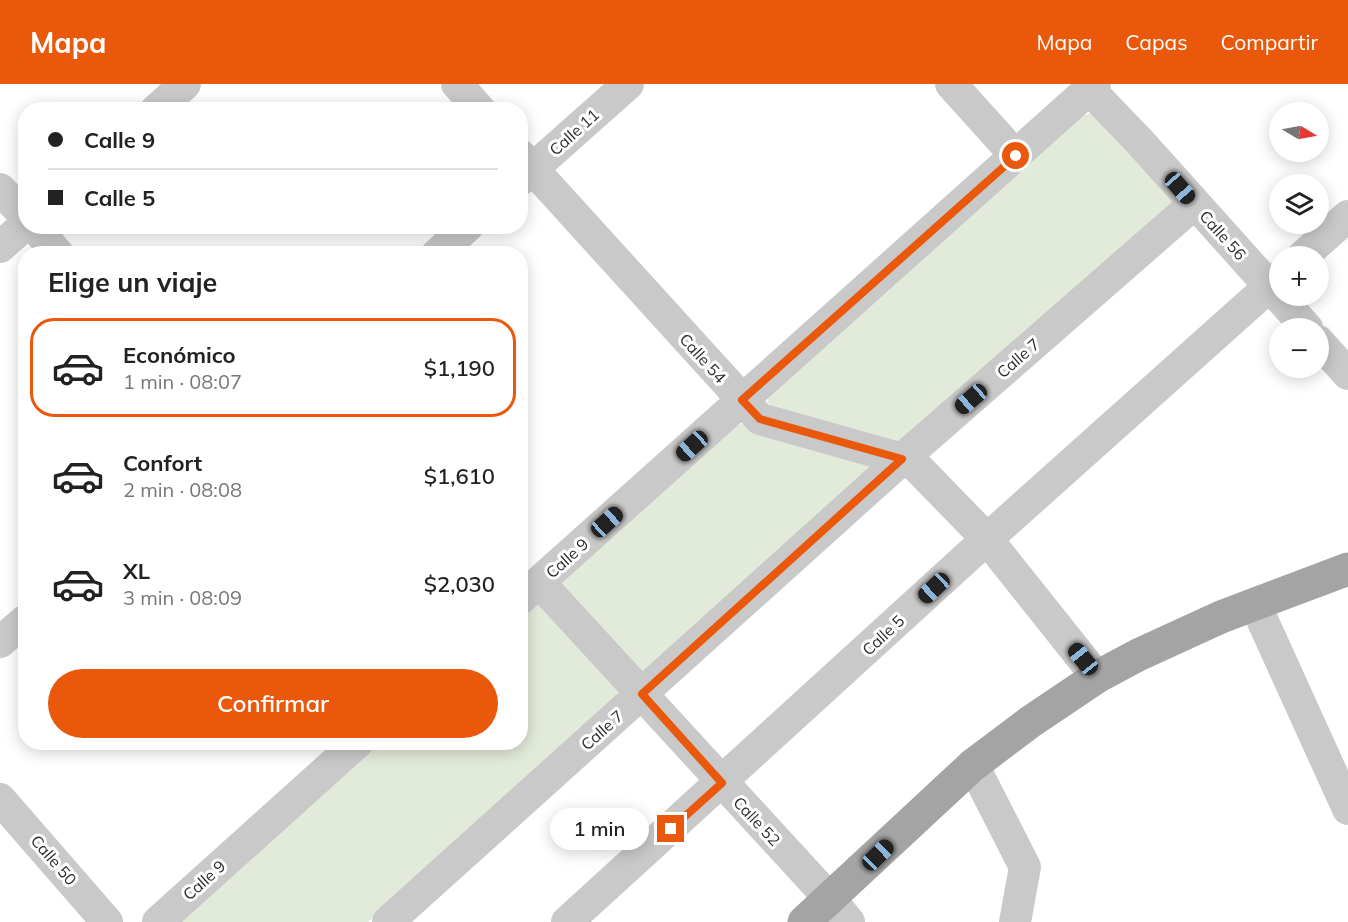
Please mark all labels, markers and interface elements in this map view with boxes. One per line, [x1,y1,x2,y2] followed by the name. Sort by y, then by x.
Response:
[30,25,106,60] text: Mapa
[1037,29,1092,55] text: Mapa
[1125,29,1188,55] text: Capas
[1221,29,1318,55] text: Compartir
[1269,102,1329,162] north arrow
[1269,102,1329,378] map controls
[545,104,603,160] street label: Calle 11
[84,126,155,154] text: Calle 9
[1002,142,1029,169] route start
[1161,169,1199,207] car
[1269,174,1329,234] button: layers
[84,184,155,212] text: Calle 5
[1195,206,1251,264] street label: Calle 56
[1269,246,1329,306] button: +
[48,265,217,299] text: Elige un viaje
[1269,318,1329,378] button: −
[675,329,731,387] street label: Calle 54
[992,334,1044,382] street label: Calle 7
[51,341,105,395] icon: car
[123,341,236,369] text: Económico
[424,354,495,382] text: $1,190
[123,369,242,394] text: 1 min · 08:07
[952,380,990,418] car
[673,427,711,465] car
[51,449,105,503] icon: car
[123,449,202,477] text: Confort
[424,462,495,490] text: $1,610
[123,477,242,502] text: 2 min · 08:08
[588,503,626,541] car
[542,534,592,582] street label: Calle 9
[51,557,105,611] icon: car
[123,557,150,585] text: XL
[915,569,953,607] car
[424,570,495,598] text: $2,030
[123,585,242,610] text: 3 min · 08:09
[858,611,908,659] street label: Calle 5
[1065,639,1101,679] car
[48,669,498,738] button: Confirmar
[577,706,627,754] street label: Calle 7
[729,792,785,850] street label: Calle 52
[551,808,650,850] callout: 1 min
[657,815,684,842] route end
[574,816,625,841] text: 1 min
[27,831,81,889] street label: Calle 50
[859,836,897,874] car
[179,856,229,904] street label: Calle 9

